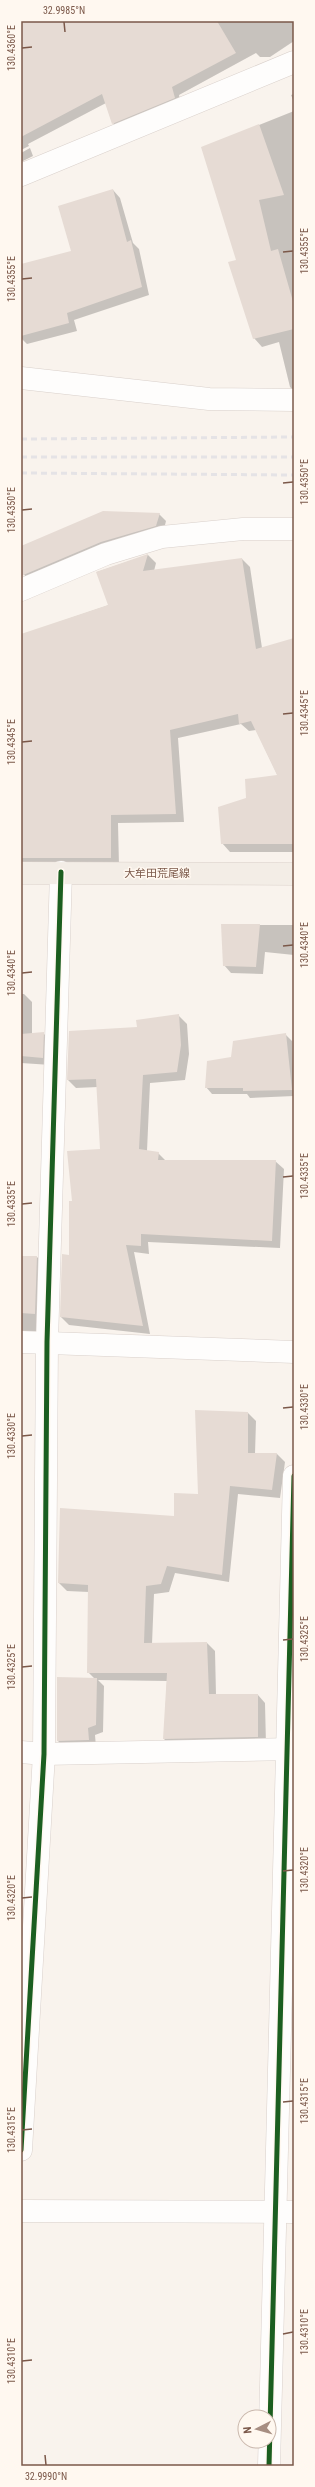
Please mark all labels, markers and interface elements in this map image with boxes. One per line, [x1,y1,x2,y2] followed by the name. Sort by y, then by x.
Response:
[43,5,85,16] text: 32.9985°N
[6,25,17,71] text: 130.4360°E
[299,228,310,274] text: 130.4355°E
[6,256,17,302] text: 130.4355°E
[299,459,310,505] text: 130.4350°E
[6,487,17,533] text: 130.4350°E
[299,690,310,736] text: 130.4345°E
[6,719,17,765] text: 130.4345°E
[124,867,190,880] street label: 大牟田荒尾線
[299,922,310,968] text: 130.4340°E
[6,950,17,996] text: 130.4340°E
[299,1153,310,1199] text: 130.4335°E
[6,1181,17,1227] text: 130.4335°E
[299,1384,310,1430] text: 130.4330°E
[6,1413,17,1459] text: 130.4330°E
[299,1616,310,1662] text: 130.4325°E
[6,1644,17,1690] text: 130.4325°E
[299,1847,310,1893] text: 130.4320°E
[6,1875,17,1921] text: 130.4320°E
[299,2078,310,2124] text: 130.4315°E
[6,2107,17,2153] text: 130.4315°E
[299,2309,310,2355] text: 130.4310°E
[6,2338,17,2384] text: 130.4310°E
[237,2409,277,2449] north arrow
[241,2426,254,2434] text: N
[25,2471,67,2482] text: 32.9990°N

